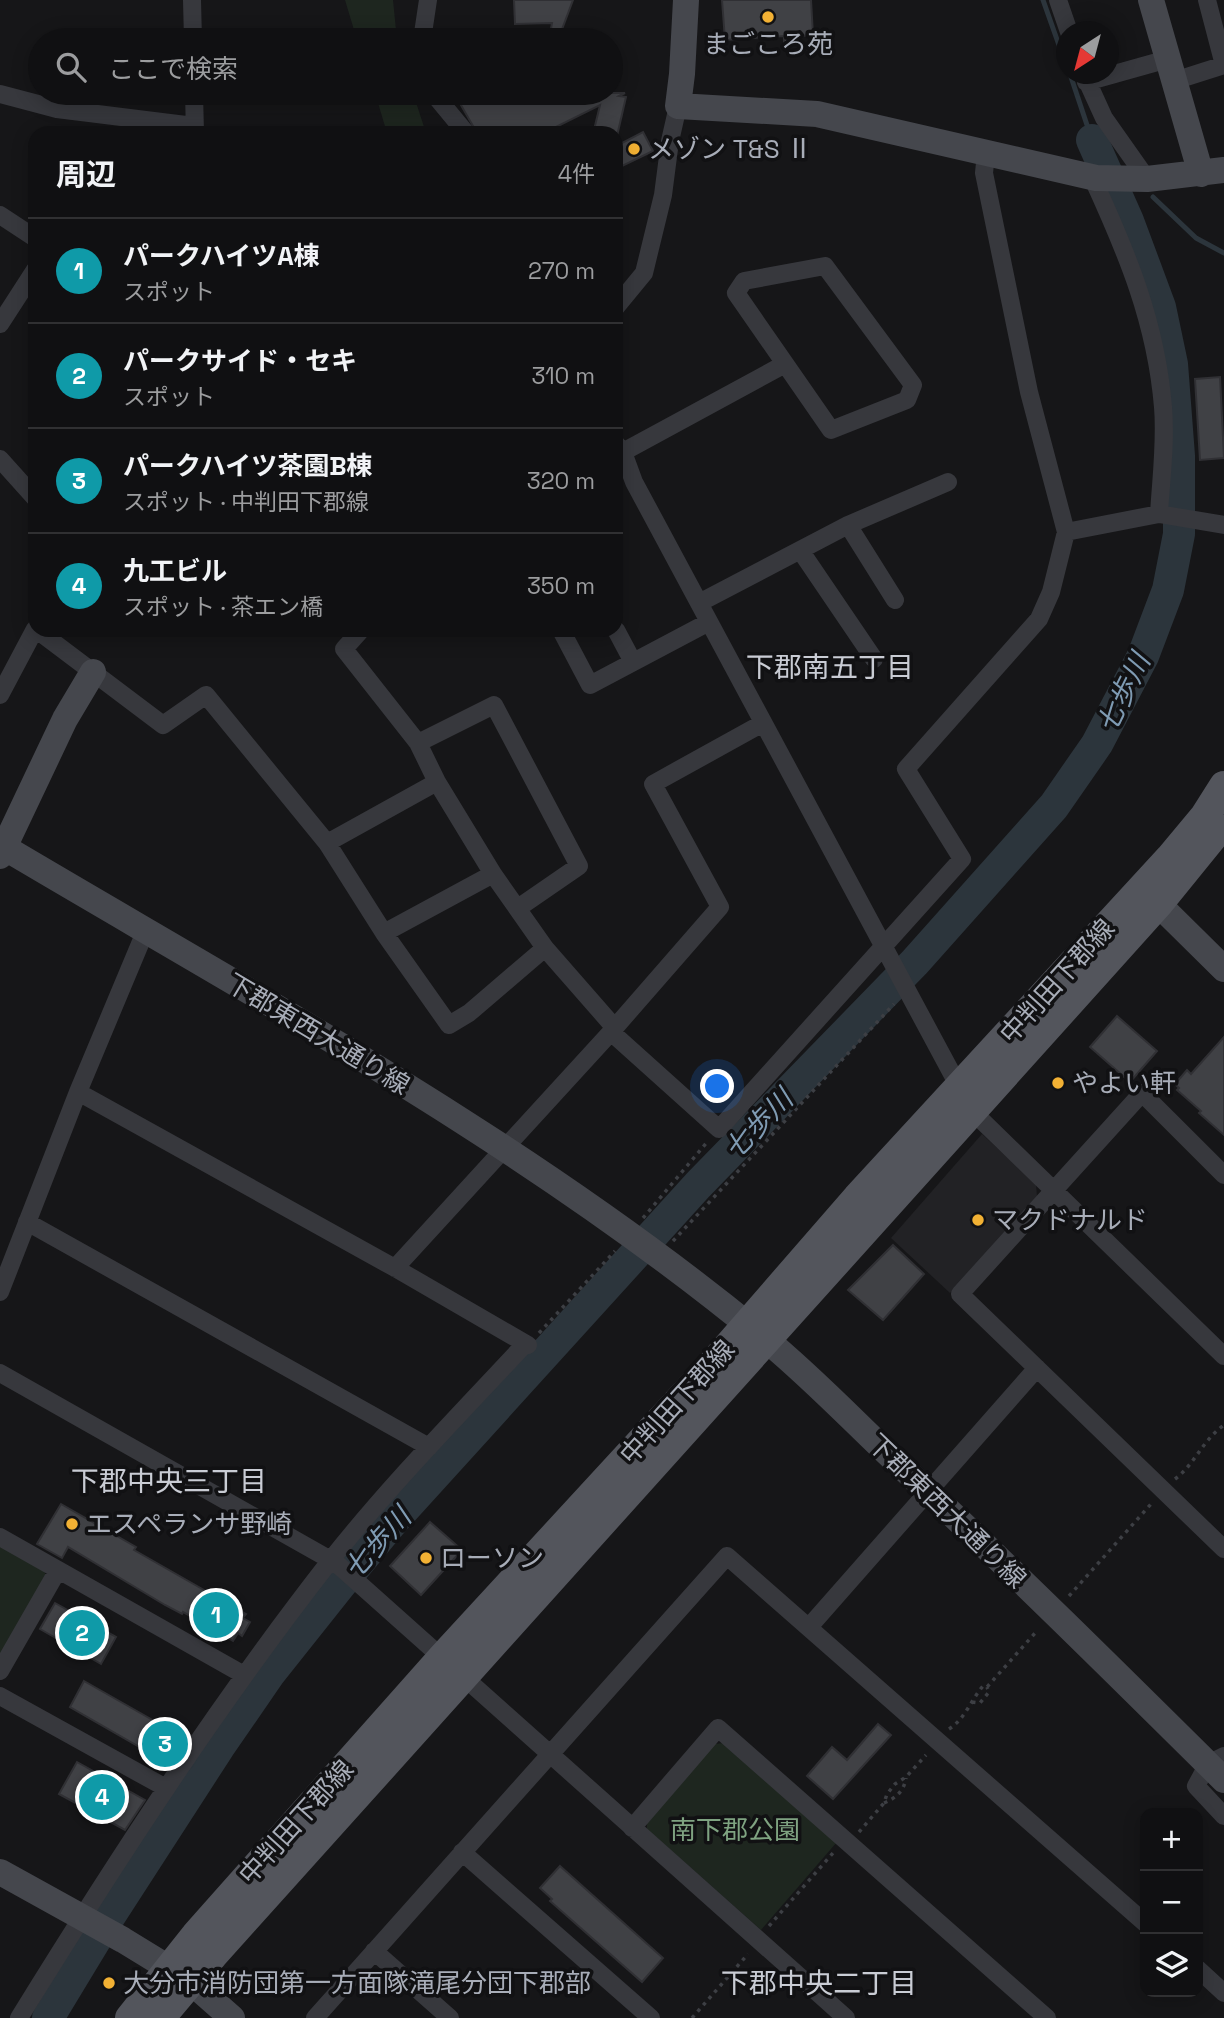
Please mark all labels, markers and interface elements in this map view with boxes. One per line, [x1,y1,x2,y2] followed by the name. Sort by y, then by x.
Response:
[760,9,776,25] marker: まごころ苑
[1056,21,1119,84] north arrow
[703,27,833,61] place label: まごころ苑
[28,28,623,105] search box
[52,48,90,86] icon: search
[108,52,238,86] text: ここで検索
[648,132,812,166] place label: メゾン T&S Ⅱ
[626,141,642,157] marker: メゾン T&S Ⅱ
[56,155,116,194] text: 周辺
[558,159,595,189] text: 4件
[123,239,320,273] text: パークハイツA棟
[74,256,84,286] text: 1
[528,256,595,286] text: 270 m
[123,277,215,307] text: スポット
[123,344,357,378] text: パークサイド・セキ
[72,361,86,391] text: 2
[531,361,595,391] text: 310 m
[123,382,215,412] text: スポット
[123,449,372,483] text: パークハイツ茶園B棟
[72,466,86,496] text: 3
[527,466,595,496] text: 320 m
[123,487,369,517] text: スポット · 中判田下郡線
[123,554,227,588] text: 九工ビル
[72,571,86,601] text: 4
[527,571,595,601] text: 350 m
[123,592,323,622] text: スポット · 茶エン橋
[1088,645,1159,739] water label: 七歩川
[746,649,914,685] district label: 下郡南五丁目
[992,912,1122,1050] street label: 中判田下郡線
[220,966,416,1102] street label: 下郡東西大通り線
[1072,1066,1176,1100] place label: やよい軒
[700,1069,734,1103] your location
[1050,1075,1066,1091] marker: やよい軒
[716,1079,802,1167] water label: 七歩川
[992,1203,1148,1237] place label: マクドナルド
[970,1212,986,1228] marker: マクドナルド
[612,1333,742,1471] street label: 中判田下郡線
[860,1427,1034,1595] street label: 下郡東西大通り線
[71,1463,267,1499] district label: 下郡中央三丁目
[336,1498,420,1586] water label: 七歩川
[86,1507,292,1541] place label: エスペランサ野崎
[64,1516,80,1532] marker: エスペランサ野崎
[440,1541,544,1575] place label: ローソン
[418,1550,434,1566] marker: ローソン
[193,1589,239,1641] pin: 1
[59,1607,105,1659] pin: 2
[142,1718,188,1770] pin: 3
[231,1753,361,1891] street label: 中判田下郡線
[79,1771,125,1823] pin: 4
[1140,1808,1203,1997] map controls
[1140,1808,1203,1871] button: +
[670,1813,800,1847] park label: 南下郡公園
[1140,1871,1203,1934] button: −
[1140,1934,1203,1997] button: layers
[721,1965,917,2001] district label: 下郡中央二丁目
[123,1966,591,2000] place label: 大分市消防団第一方面隊滝尾分団下郡部
[101,1975,117,1991] marker: 大分市消防団第一方面隊滝尾分団下郡部

